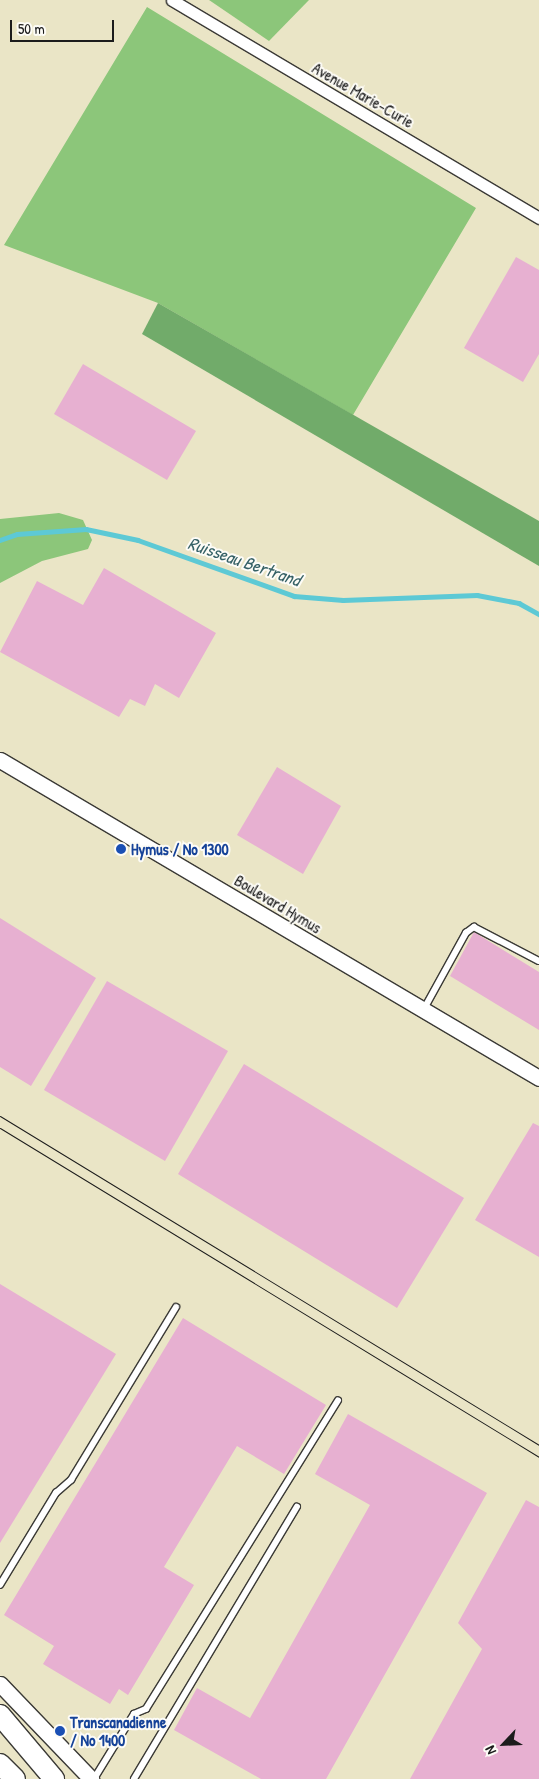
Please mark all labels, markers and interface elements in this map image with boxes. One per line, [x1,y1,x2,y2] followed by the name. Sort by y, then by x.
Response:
[12,10,116,42] scale bar
[18,18,45,39] text: 50 m
[309,58,417,132] street label: Avenue Marie-Curie
[185,533,303,591] water label: Ruisseau Bertrand
[131,839,229,859] place label: Hymus / No 1300
[115,843,127,855] marker: Hymus / No 1300
[231,871,325,937] street label: Boulevard Hymus
[70,1712,166,1750] place label: Transcanadienne / No 1400
[479,1719,529,1769] north arrow
[54,1725,66,1737] marker: Transcanadienne / No 1400
[480,1743,500,1758] text: N

